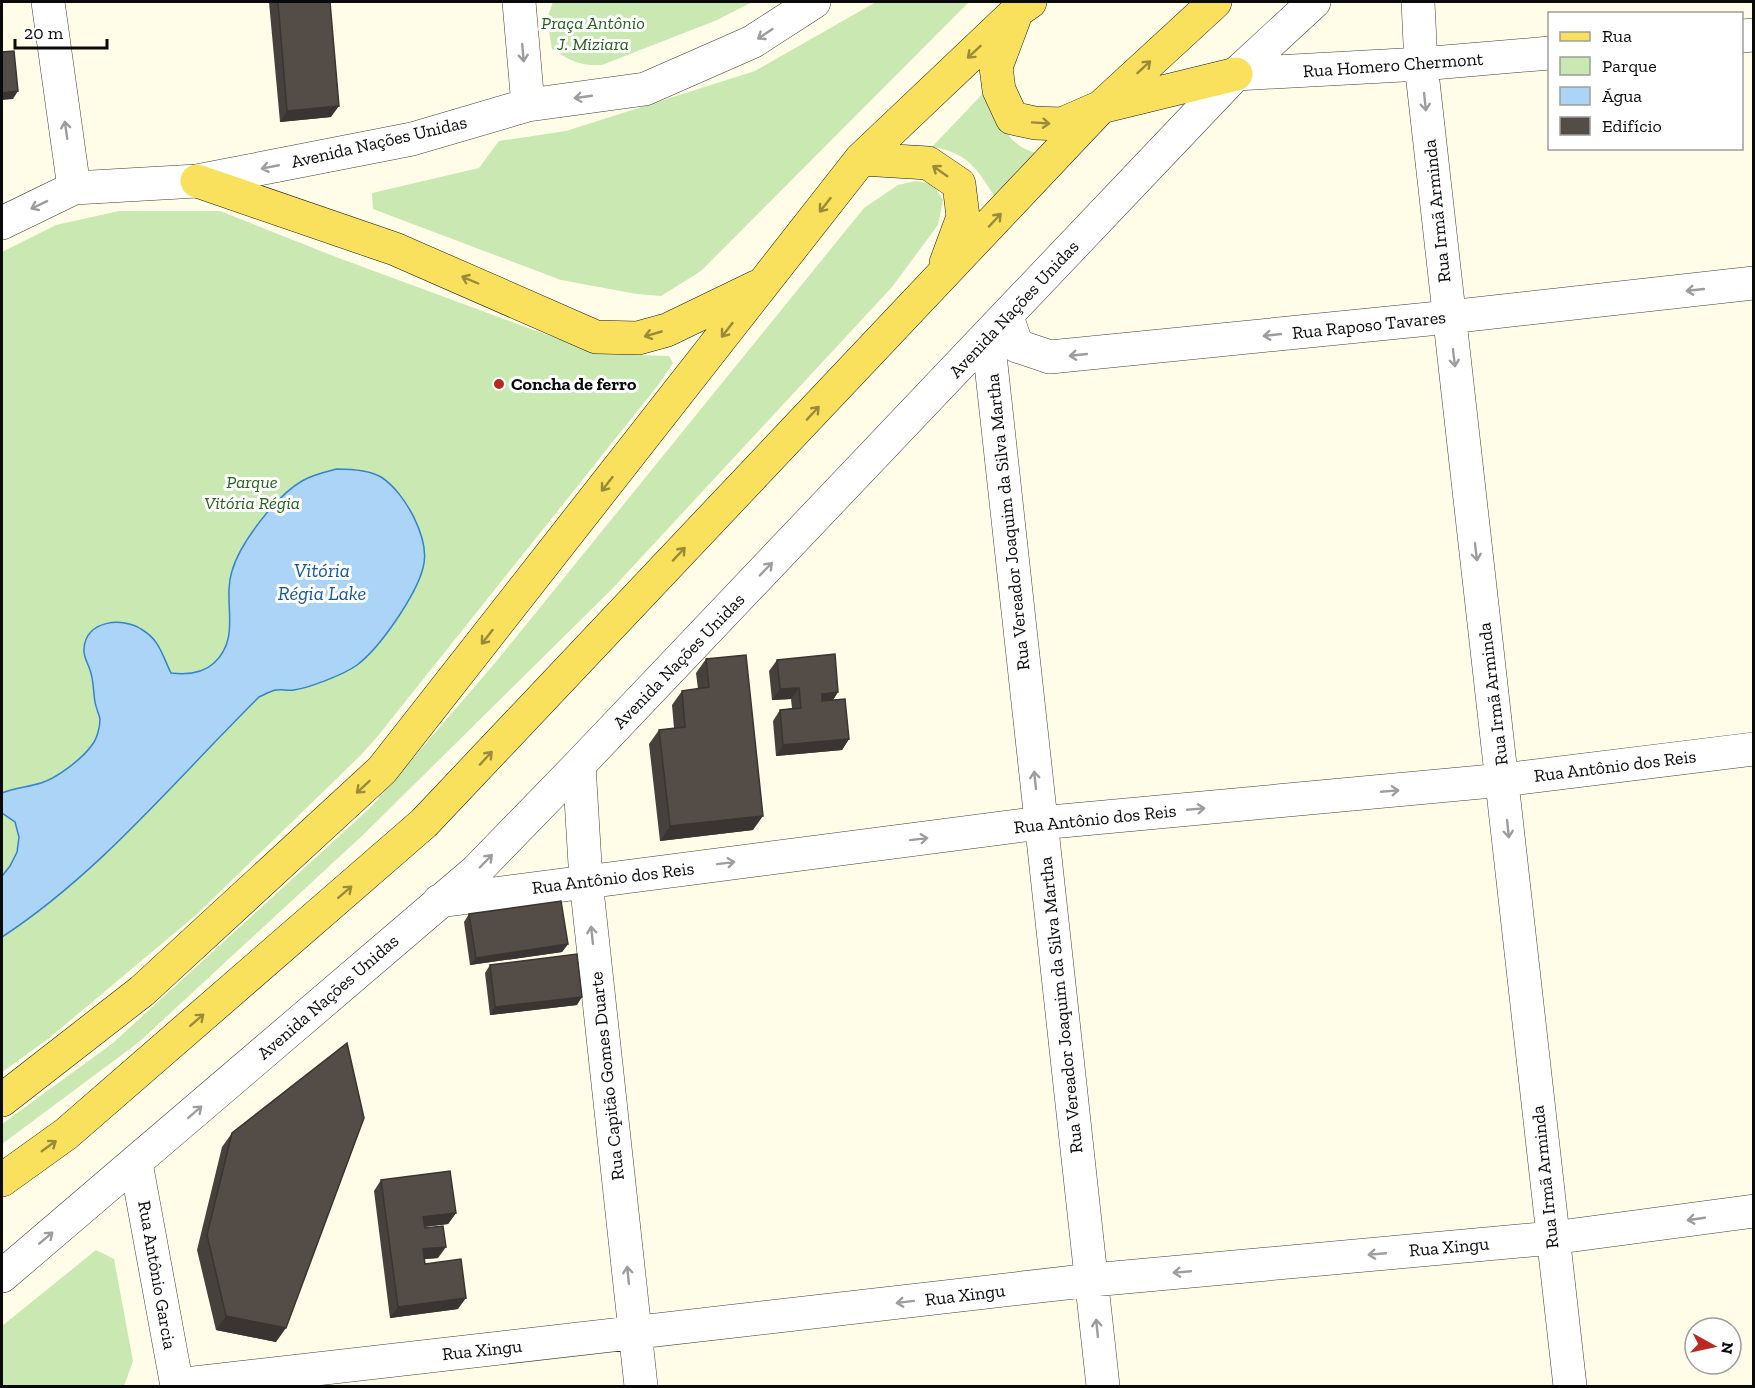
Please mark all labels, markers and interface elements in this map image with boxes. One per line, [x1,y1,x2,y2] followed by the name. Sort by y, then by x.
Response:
[15,12,106,50] scale bar
[541,12,645,55] park label: Praça Antônio J. Miziara
[1548,12,1743,150] legend
[24,22,64,44] text: 20 m
[1602,25,1632,47] text: Rua
[758,28,774,40] one-way arrow
[518,43,529,63] one-way arrow
[967,44,982,58] one-way arrow
[1302,48,1484,82] street label: Rua Homero Chermont
[1602,55,1657,77] text: Parque
[1136,60,1151,74] one-way arrow
[1602,85,1642,107] text: Água
[1420,91,1431,111] one-way arrow
[574,92,593,103] one-way arrow
[289,111,469,173] street label: Avenida Nações Unidas
[1602,115,1662,137] text: Edifício
[1030,118,1050,129] one-way arrow
[60,120,71,140] one-way arrow
[1419,138,1455,284] street label: Rua Irmã Arminda
[261,162,280,173] one-way arrow
[932,165,948,177] one-way arrow
[818,197,831,213] one-way arrow
[30,200,48,211] one-way arrow
[988,213,1002,228] one-way arrow
[945,236,1084,382] street label: Avenida Nações Unidas
[462,274,480,286] one-way arrow
[1686,285,1706,296] one-way arrow
[1291,306,1447,344] street label: Rua Raposo Tavares
[721,322,734,338] one-way arrow
[644,329,663,340] one-way arrow
[1262,330,1282,341] one-way arrow
[1449,348,1460,368] one-way arrow
[1068,350,1088,361] one-way arrow
[981,372,1035,672] street label: Rua Vereador Joaquim da Silva Martha
[511,373,637,395] place label: Concha de ferro
[492,377,506,391] marker: Concha de ferro
[806,405,820,420] one-way arrow
[204,471,300,514] park label: Parque Vitória Régia
[600,475,613,491] one-way arrow
[1471,541,1482,561] one-way arrow
[672,547,686,562] one-way arrow
[278,558,366,605] water label: Vitória Régia Lake
[759,562,773,577] one-way arrow
[609,589,750,733] street label: Avenida Nações Unidas
[1473,621,1513,767] street label: Rua Irmã Arminda
[480,629,493,645] one-way arrow
[1533,745,1698,787] street label: Rua Antônio dos Reis
[479,751,493,766] one-way arrow
[1029,770,1040,790] one-way arrow
[355,780,370,794] one-way arrow
[1380,785,1400,796] one-way arrow
[1013,800,1177,838] street label: Rua Antônio dos Reis
[1186,803,1206,814] one-way arrow
[1503,819,1514,838] one-way arrow
[909,833,928,844] one-way arrow
[478,854,493,869] one-way arrow
[1034,855,1088,1155] street label: Rua Vereador Joaquim da Silva Martha
[531,857,696,899] street label: Rua Antônio dos Reis
[715,857,735,868] one-way arrow
[337,885,352,899] one-way arrow
[586,925,597,945] one-way arrow
[253,930,403,1064] street label: Avenida Nações Unidas
[585,971,629,1181] street label: Rua Capitão Gomes Duarte
[189,1013,204,1027] one-way arrow
[1527,1104,1563,1250] street label: Rua Irmã Arminda
[187,1105,202,1119] one-way arrow
[41,1140,57,1152] one-way arrow
[133,1199,181,1351] street label: Rua Antônio Garcia
[1686,1213,1706,1224] one-way arrow
[38,1231,53,1245] one-way arrow
[1408,1233,1490,1261] street label: Rua Xingu
[1367,1249,1387,1260] one-way arrow
[622,1265,633,1285] one-way arrow
[1173,1267,1193,1278] one-way arrow
[924,1279,1006,1311] street label: Rua Xingu
[896,1297,915,1308] one-way arrow
[1683,1316,1743,1376] north arrow
[1091,1319,1102,1339] one-way arrow
[441,1335,523,1365] street label: Rua Xingu
[1717,1341,1738,1355] text: N

